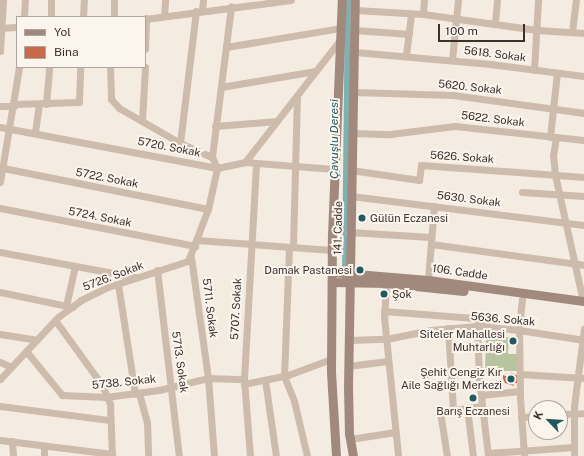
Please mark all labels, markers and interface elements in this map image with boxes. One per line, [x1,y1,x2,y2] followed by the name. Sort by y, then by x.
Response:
[16,16,146,68] legend
[440,16,527,42] scale bar
[445,24,478,38] text: 100 m
[54,25,71,39] text: Yol
[463,44,527,64] street label: 5618. Sokak
[54,45,79,59] text: Bina
[437,77,503,97] street label: 5620. Sokak
[328,99,342,179] water label: Çavuşlu Deresi
[460,109,526,129] street label: 5622. Sokak
[136,134,202,160] street label: 5720. Sokak
[429,148,495,166] street label: 5626. Sokak
[74,165,140,191] street label: 5722. Sokak
[436,189,502,209] street label: 5630. Sokak
[331,201,345,255] street label: 141. Cadde
[67,204,133,230] street label: 5724. Sokak
[370,211,448,225] place label: Gülün Eczanesi
[357,213,367,223] marker: Gülün Eczanesi
[81,258,145,294] street label: 5726. Sokak
[431,262,489,282] street label: 106. Cadde
[264,263,352,277] place label: Damak Pastanesi
[355,265,365,275] marker: Damak Pastanesi
[200,277,220,339] street label: 5711. Sokak
[228,278,244,340] street label: 5707. Sokak
[392,287,412,301] place label: Şok
[379,289,389,299] marker: Şok
[470,310,536,328] street label: 5636. Sokak
[419,328,505,354] place label: Siteler Mahallesi Muhtarlığı
[169,330,191,394] street label: 5713. Sokak
[508,336,518,346] marker: Siteler Mahallesi Muhtarlığı
[401,366,502,392] place label: Şehit Cengiz Kır Aile Sağlığı Merkezi
[91,372,157,392] street label: 5738. Sokak
[505,373,517,385] marker: Şehit Cengiz Kır Aile Sağlığı Merkezi
[468,393,478,403] marker: Barış Eczanesi
[528,400,568,440] north arrow
[436,404,510,418] place label: Barış Eczanesi
[531,409,545,421] text: K

